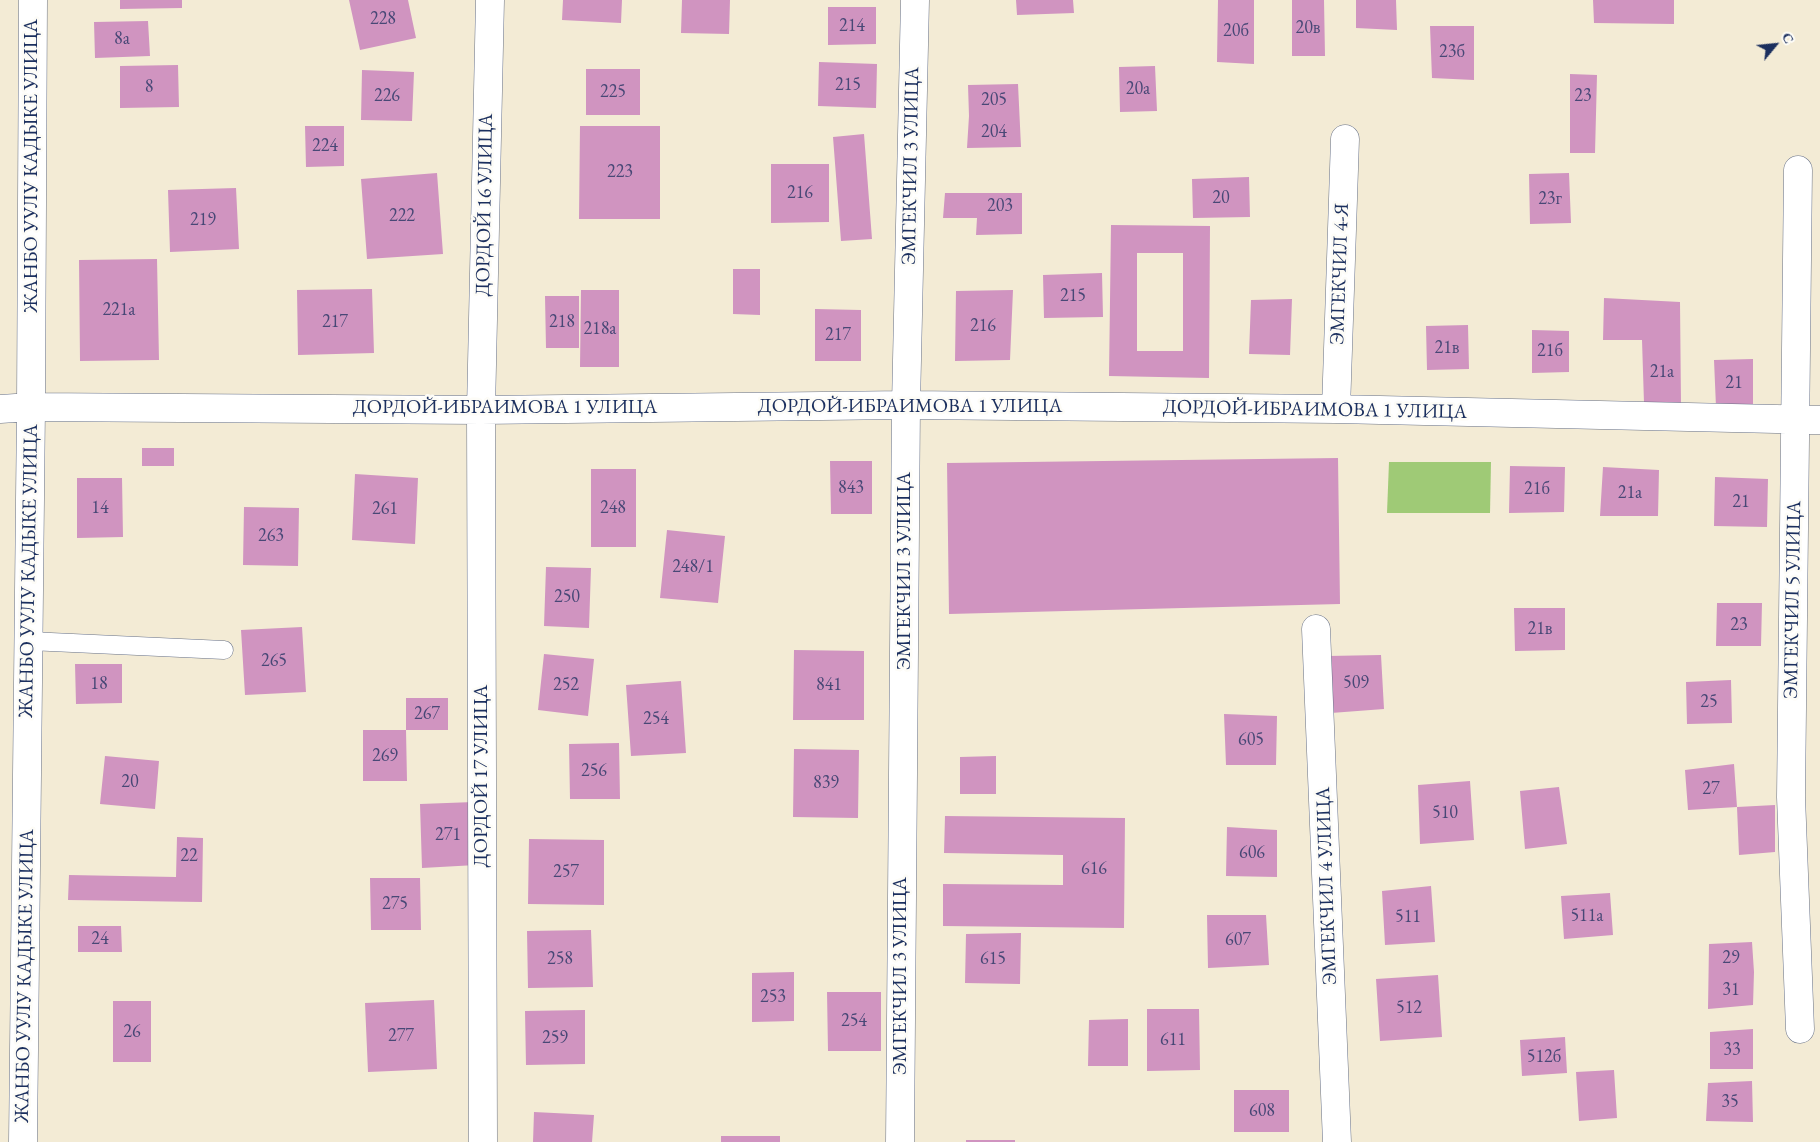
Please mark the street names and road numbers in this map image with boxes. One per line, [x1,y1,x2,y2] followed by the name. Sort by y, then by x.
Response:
[20,19,44,313] street label: ЖАНБО УУЛУ КАДЫКЕ УЛИЦА
[897,67,925,265] street label: ЭМГЕКЧИЛ 3 УЛИЦА
[471,113,499,297] street label: ДОРДОЙ 16 УЛИЦА
[1326,203,1354,345] street label: ЭМГЕКЧИЛ 4-Я
[758,395,1062,419] street label: ДОРДОЙ-ИБРАИМОВА 1 УЛИЦА
[1163,395,1467,425] street label: ДОРДОЙ-ИБРАИМОВА 1 УЛИЦА
[353,396,657,420] street label: ДОРДОЙ-ИБРАИМОВА 1 УЛИЦА
[14,424,44,718] street label: ЖАНБО УУЛУ КАДЫКЕ УЛИЦА
[893,472,917,670] street label: ЭМГЕКЧИЛ 3 УЛИЦА
[1779,501,1807,699] street label: ЭМГЕКЧИЛ 5 УЛИЦА
[470,685,494,867] street label: ДОРДОЙ 17 УЛИЦА
[1312,786,1342,986] street label: ЭМГЕКЧИЛ 4 УЛИЦА
[10,829,40,1123] street label: ЖАНБО УУЛУ КАДЫКЕ УЛИЦА
[889,877,913,1075] street label: ЭМГЕКЧИЛ 3 УЛИЦА

